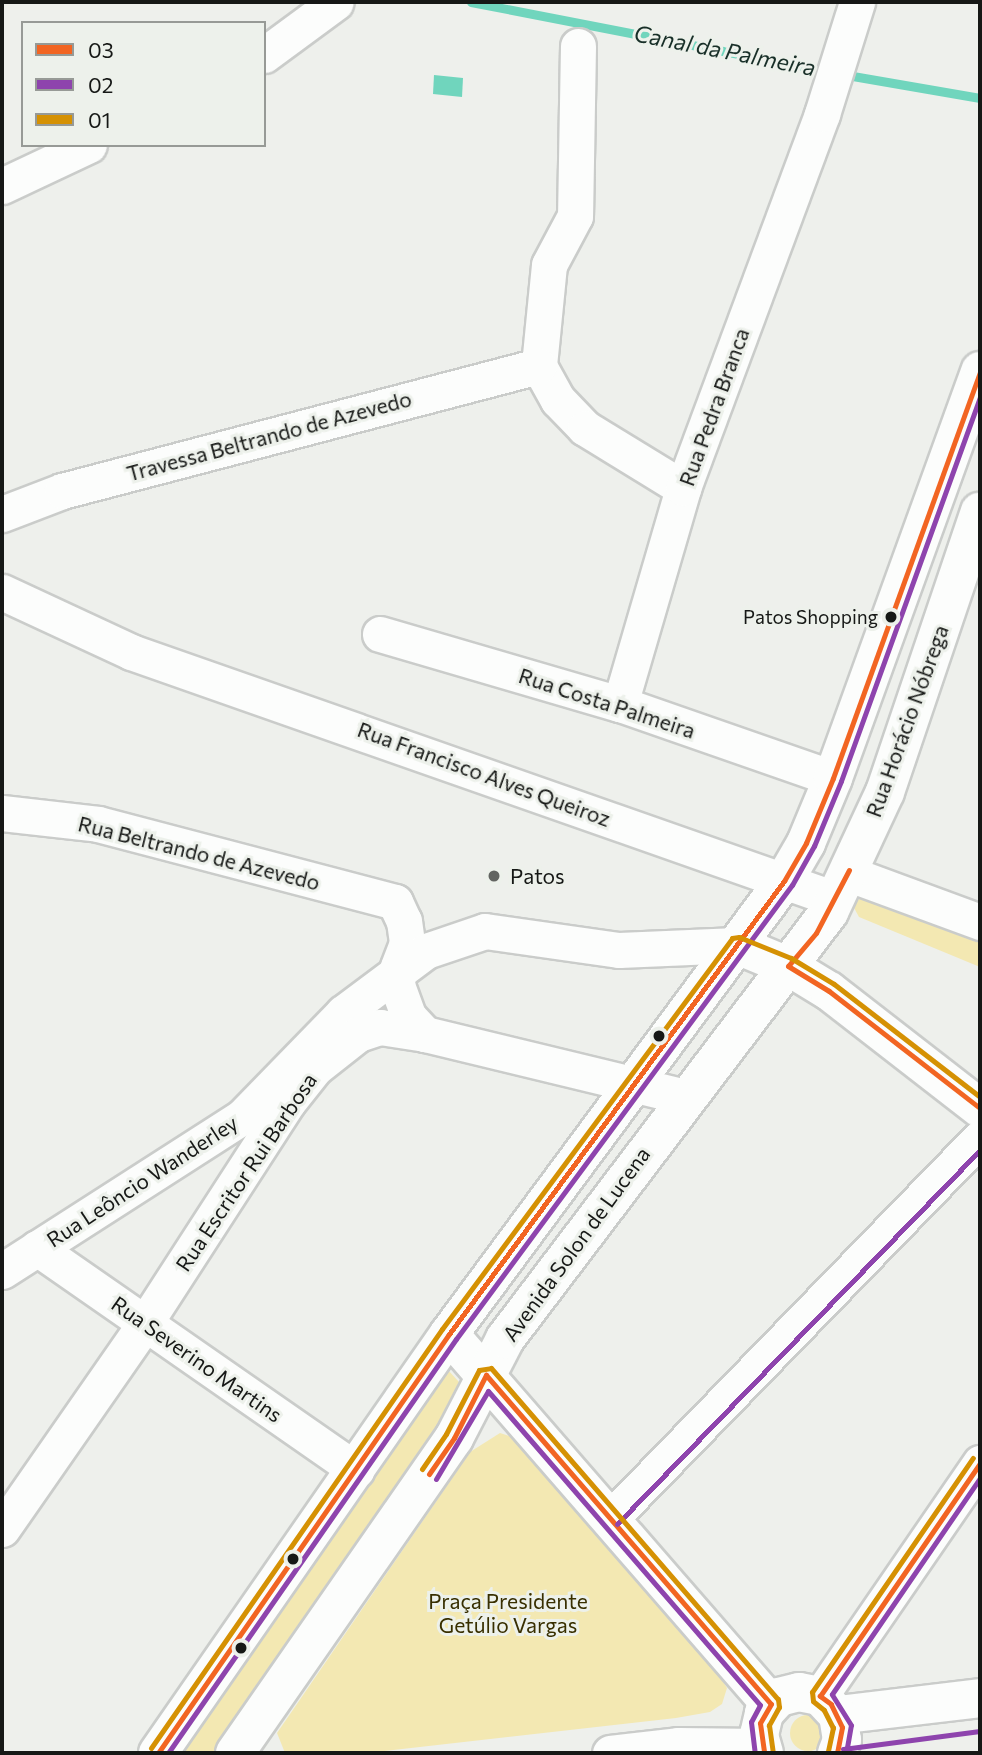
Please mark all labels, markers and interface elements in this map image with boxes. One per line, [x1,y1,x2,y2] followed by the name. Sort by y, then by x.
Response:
[632,19,818,81] water label: Canal da Palmeira
[21,21,266,147] legend
[88,37,114,62] text: 03
[88,72,113,97] text: 02
[88,107,111,132] text: 01
[674,325,754,489] street label: Rua Pedra Branca
[124,386,414,486] street label: Travessa Beltrando de Azevedo
[743,606,878,628] place label: Patos Shopping
[884,610,898,624] marker: Patos Shopping
[861,622,953,820] street label: Rua Horácio Nóbrega
[516,663,698,743] street label: Rua Costa Palmeira
[354,716,614,832] street label: Rua Francisco Alves Queiroz
[76,811,322,895] street label: Rua Beltrando de Azevedo
[510,863,565,889] place label: Patos
[484,866,504,886] marker: Patos
[652,1029,666,1043] unlabelled marker
[170,1068,322,1276] street label: Rua Escritor Rui Barbosa
[42,1110,242,1252] street label: Rua Leôncio Wanderley
[497,1142,655,1346] street label: Avenida Solon de Lucena
[107,1291,287,1427] street label: Rua Severino Martins
[286,1552,300,1566] unlabelled marker
[428,1588,588,1638] park label: Praça Presidente Getúlio Vargas
[234,1641,248,1655] unlabelled marker

